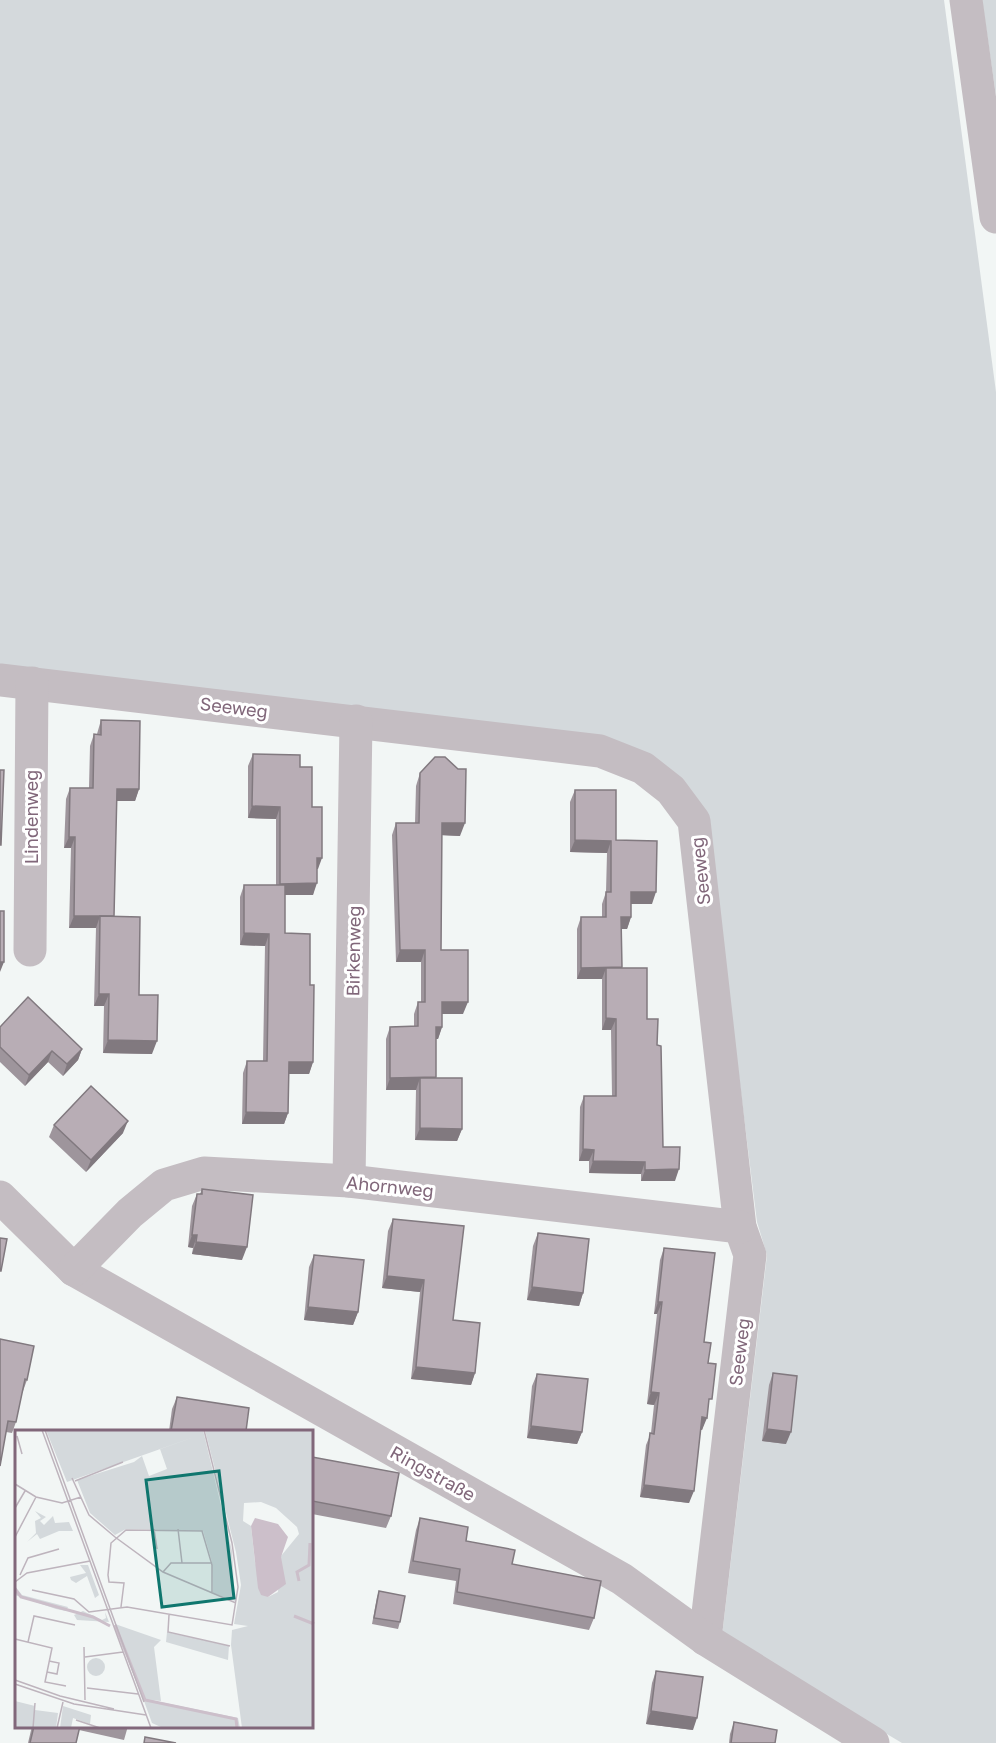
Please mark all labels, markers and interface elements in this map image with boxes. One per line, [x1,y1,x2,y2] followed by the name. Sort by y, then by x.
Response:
[199,692,269,722] street label: Seeweg
[20,770,42,864] street label: Lindenweg
[685,836,715,906] street label: Seeweg
[341,905,365,997] street label: Birkenweg
[345,1170,435,1202] street label: Ahornweg
[724,1317,754,1387] street label: Seeweg
[15,1430,314,1728] inset map
[387,1441,479,1505] street label: Ringstraße

